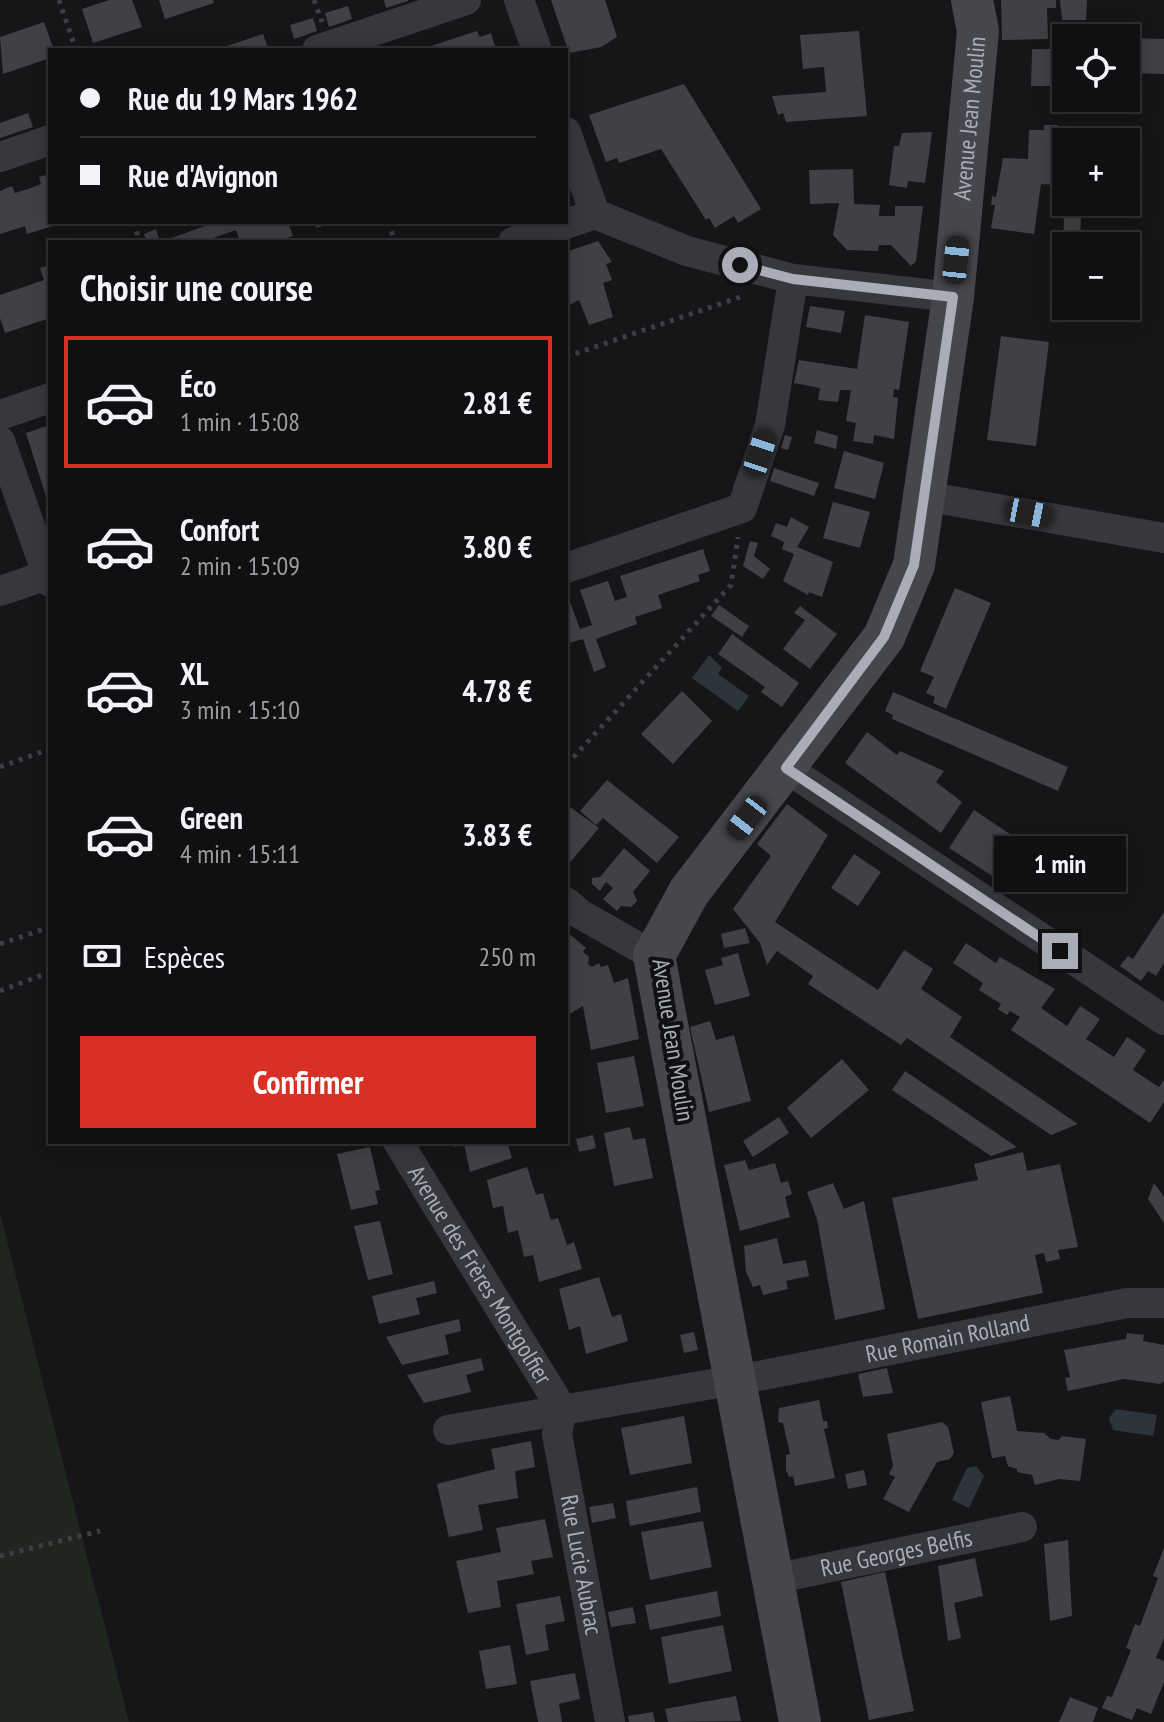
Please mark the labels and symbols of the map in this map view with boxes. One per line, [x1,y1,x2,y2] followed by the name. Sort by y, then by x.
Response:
[946,35,992,202] street label: Avenue Jean Moulin
[942,235,970,285] car
[722,247,758,283] route start
[741,426,779,480] car
[1003,497,1055,529] car
[723,792,771,844] car
[994,835,1126,891] callout: 1 min
[1042,933,1078,969] route end
[645,956,702,1123] street label: Avenue Jean Moulin
[401,1159,559,1390] street label: Avenue des Frères Montgolfier
[863,1307,1032,1370] street label: Rue Romain Rolland
[553,1492,610,1638] street label: Rue Lucie Aubrac
[817,1522,975,1584] street label: Rue Georges Belfis

